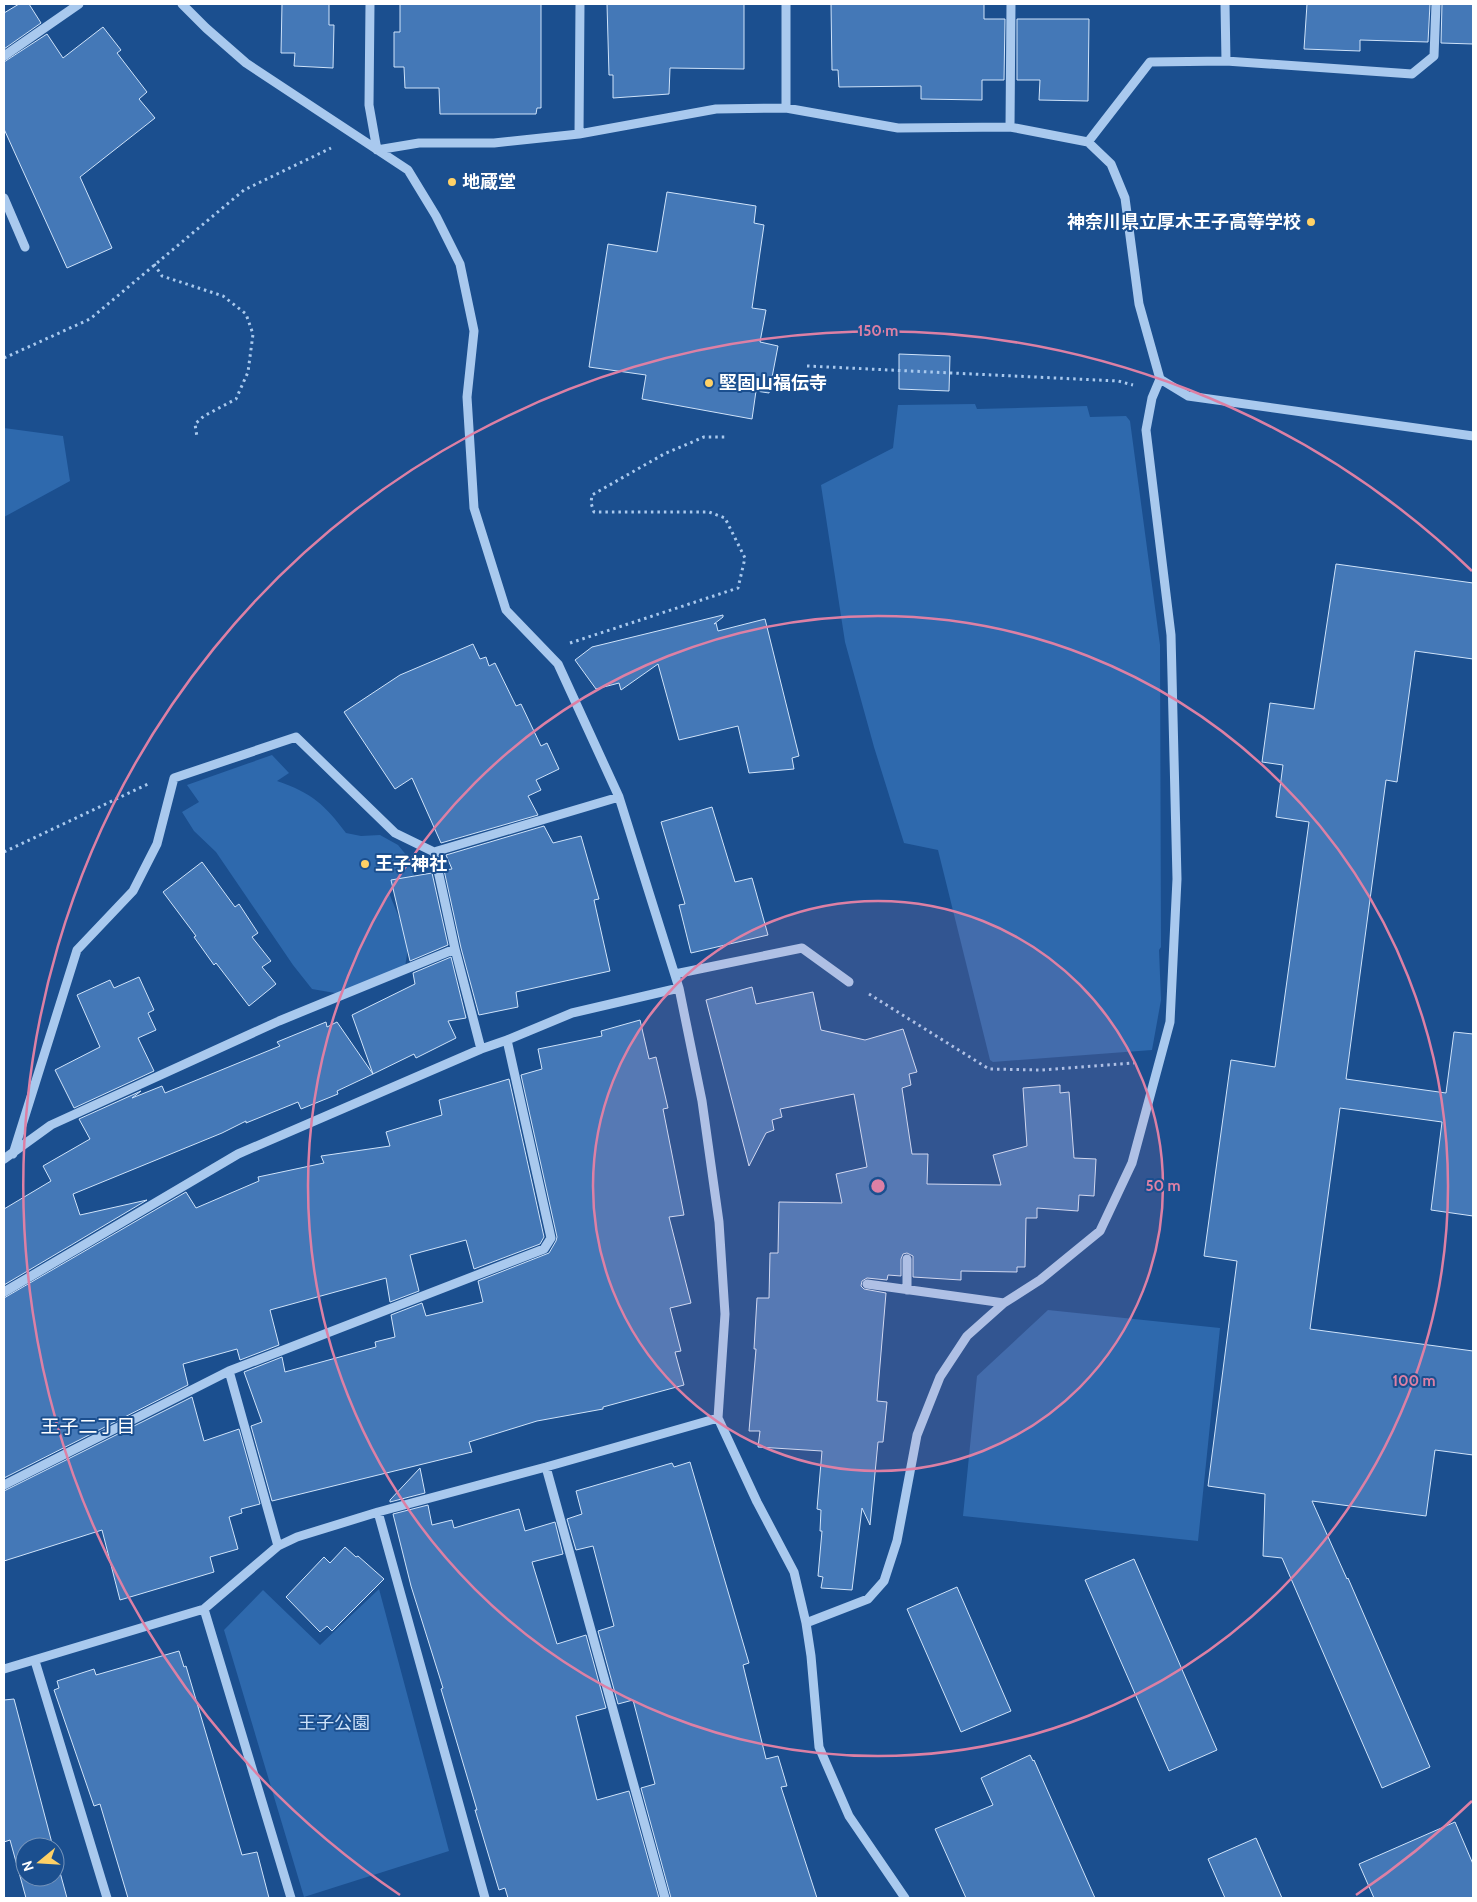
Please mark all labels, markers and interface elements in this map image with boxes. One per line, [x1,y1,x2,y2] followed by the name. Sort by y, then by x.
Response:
[462,171,516,193] place label: 地蔵堂
[446,176,458,188] marker: 地蔵堂
[1067,211,1301,233] place label: 神奈川県立厚木王子高等学校
[1305,216,1317,228] marker: 神奈川県立厚木王子高等学校
[858,322,898,340] text: 150 m
[719,372,827,394] place label: 堅固山福伝寺
[703,377,715,389] marker: 堅固山福伝寺
[375,853,447,875] place label: 王子神社
[359,858,371,870] marker: 王子神社
[869,1177,887,1195] centre of rings
[1145,1177,1181,1195] text: 50 m
[1392,1372,1436,1390] text: 100 m
[40,1415,136,1438] district label: 王子二丁目
[298,1712,370,1734] park label: 王子公園
[15,1837,65,1887] north arrow
[18,1859,38,1874] text: N

